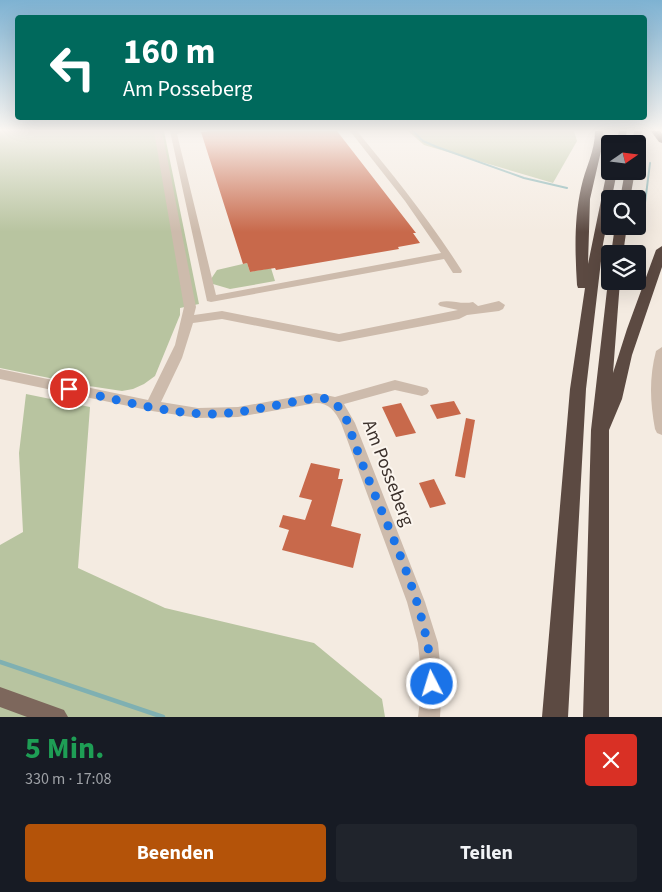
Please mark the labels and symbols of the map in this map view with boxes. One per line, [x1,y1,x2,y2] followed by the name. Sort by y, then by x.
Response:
[601,135,646,180] north arrow
[48,368,90,410] pin
[355,416,421,530] street label: Am Posseberg
[405,657,457,709] position arrow

